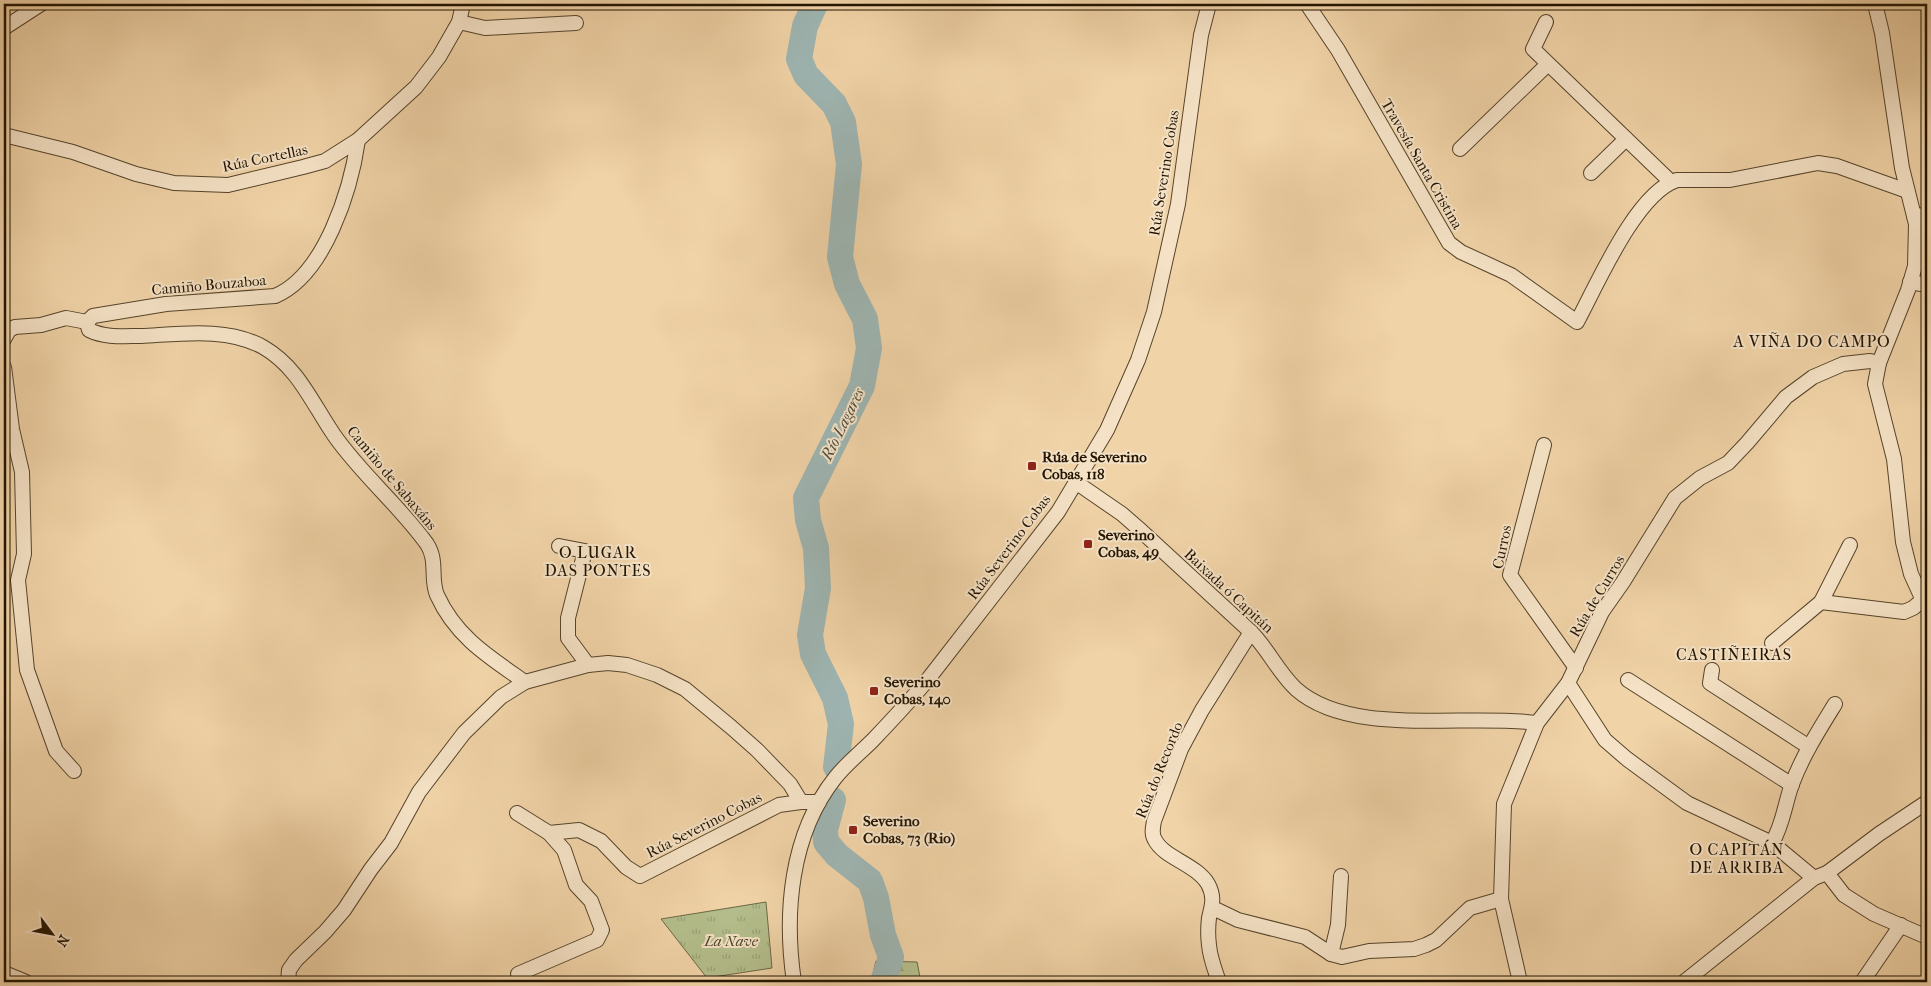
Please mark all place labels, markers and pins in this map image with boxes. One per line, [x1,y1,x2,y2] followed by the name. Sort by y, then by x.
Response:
[1042,448,1147,483] place label: Rúa de Severino Cobas, 118
[1026,460,1038,472] marker: Rúa de Severino Cobas, 118
[1098,526,1159,561] place label: Severino Cobas, 49
[1082,538,1094,550] marker: Severino Cobas, 49
[884,673,951,708] place label: Severino Cobas, 140
[868,685,880,697] marker: Severino Cobas, 140
[863,812,955,847] place label: Severino Cobas, 73 (Rio)
[847,824,859,836] marker: Severino Cobas, 73 (Rio)

